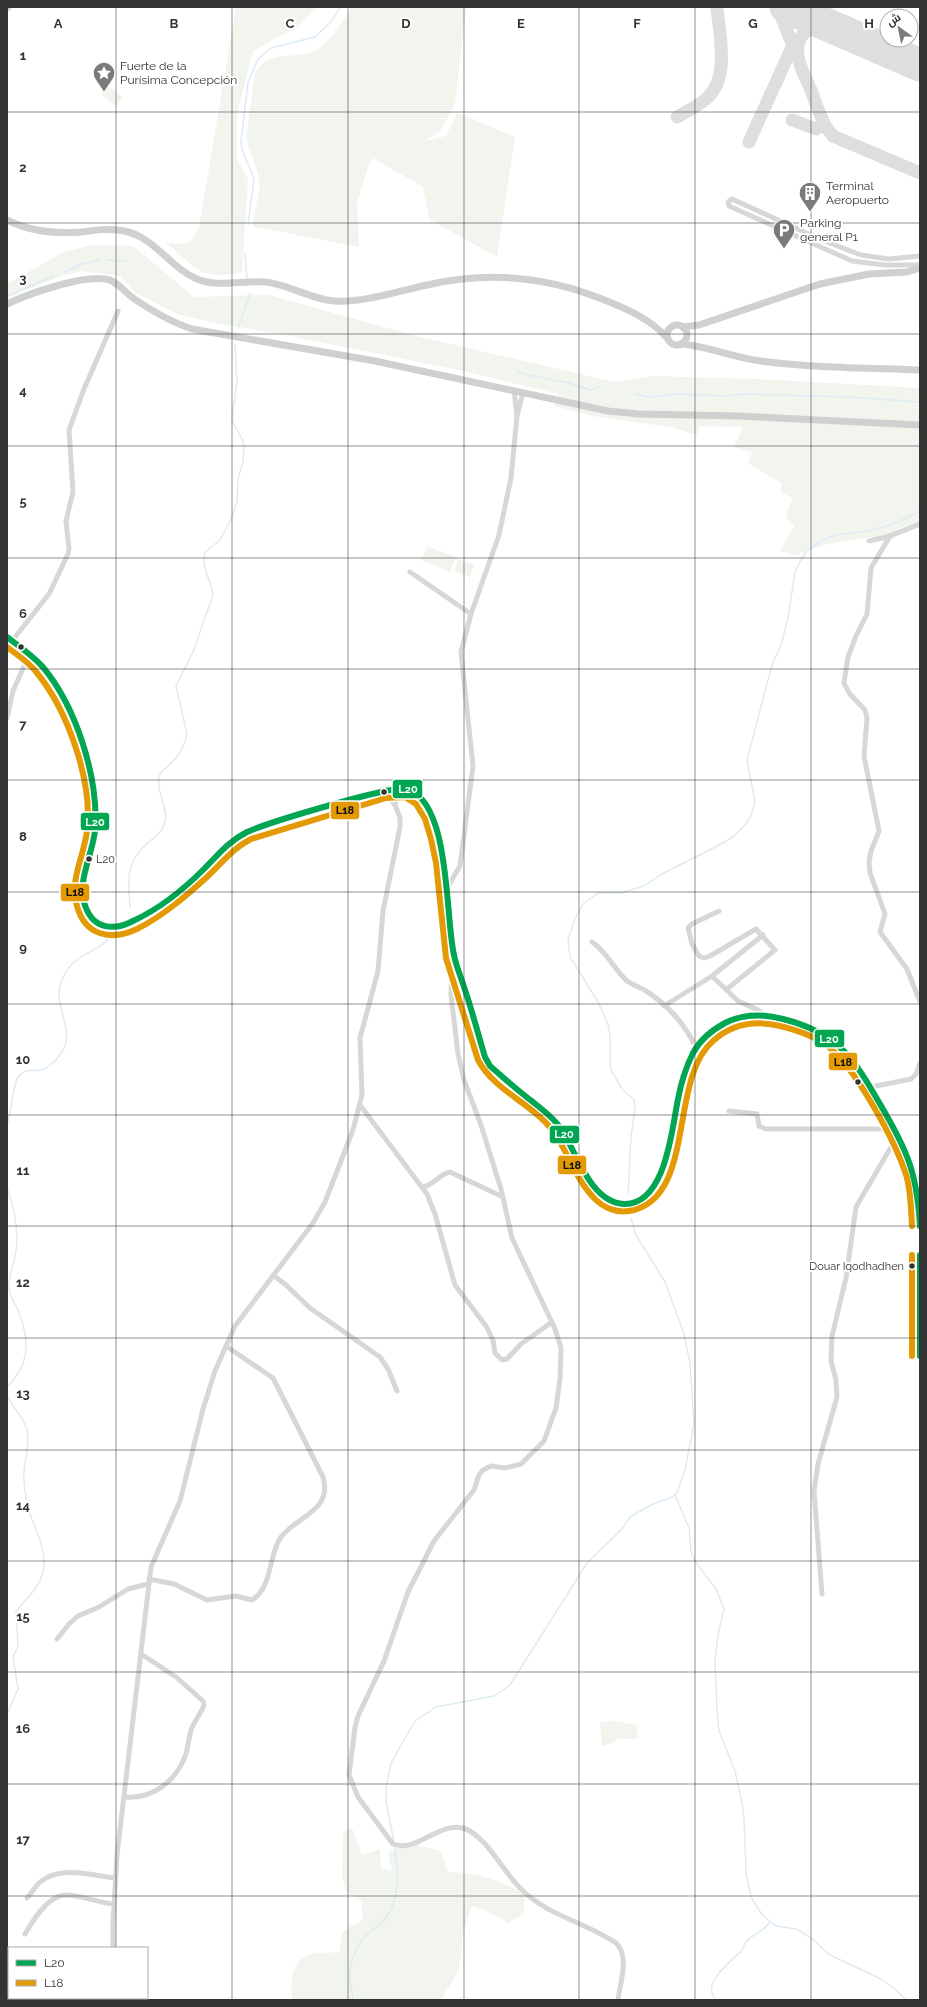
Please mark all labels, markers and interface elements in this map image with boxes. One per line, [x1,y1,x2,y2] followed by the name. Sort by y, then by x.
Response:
[879,8,919,48] north arrow
[884,11,903,29] text: ش
[54,16,63,31] text: A
[170,16,179,31] text: B
[286,16,295,31] text: C
[401,16,411,31] text: D
[517,16,525,31] text: E
[633,16,641,31] text: F
[748,16,758,31] text: G
[864,16,874,31] text: H
[20,48,27,63] text: 1
[120,59,237,87] place label: Fuerte de la Purísima Concepción
[91,60,117,93] place icon: Fuerte de la Purísima Concepción
[19,160,27,175] text: 2
[826,179,889,207] place label: Terminal Aeropuerto
[797,180,823,213] building icon: Terminal Aeropuerto
[800,216,858,244] place label: Parking general P1
[771,217,797,250] parking icon: Parking general P1
[19,271,27,286] text: 3
[19,383,27,398] text: 4
[19,494,27,509] text: 5
[19,606,27,621] text: 6
[16,642,26,652] unlabelled marker
[19,717,27,732] text: 7
[392,779,423,799] line badge: L20
[398,783,418,796] text: L20
[379,787,389,797] unlabelled marker
[330,801,360,820] line badge: L18
[336,804,355,817] text: L18
[80,812,110,831] line badge: L20
[85,816,105,829] text: L20
[19,829,27,844] text: 8
[96,853,115,866] place label: L20
[84,854,94,864] marker: L20
[60,883,90,902] line badge: L18
[66,886,85,899] text: L18
[19,940,27,955] text: 9
[814,1029,845,1048] line badge: L20
[819,1033,839,1046] text: L20
[16,1052,30,1067] text: 10
[828,1052,858,1071] line badge: L18
[834,1056,853,1069] text: L18
[853,1077,863,1087] unlabelled marker
[549,1125,580,1144] line badge: L20
[554,1128,574,1141] text: L20
[557,1155,587,1175] line badge: L18
[563,1159,582,1172] text: L18
[17,1163,30,1178] text: 11
[809,1260,904,1273] place label: Douar Iqodhadhen
[907,1261,917,1271] marker: Douar Iqodhadhen
[16,1275,30,1290] text: 12
[16,1386,30,1401] text: 13
[16,1498,30,1513] text: 14
[16,1609,30,1624] text: 15
[16,1721,30,1736] text: 16
[16,1832,31,1847] text: 17
[8,1947,148,1999] legend
[44,1956,65,1970] text: L20
[44,1976,63,1990] text: L18

